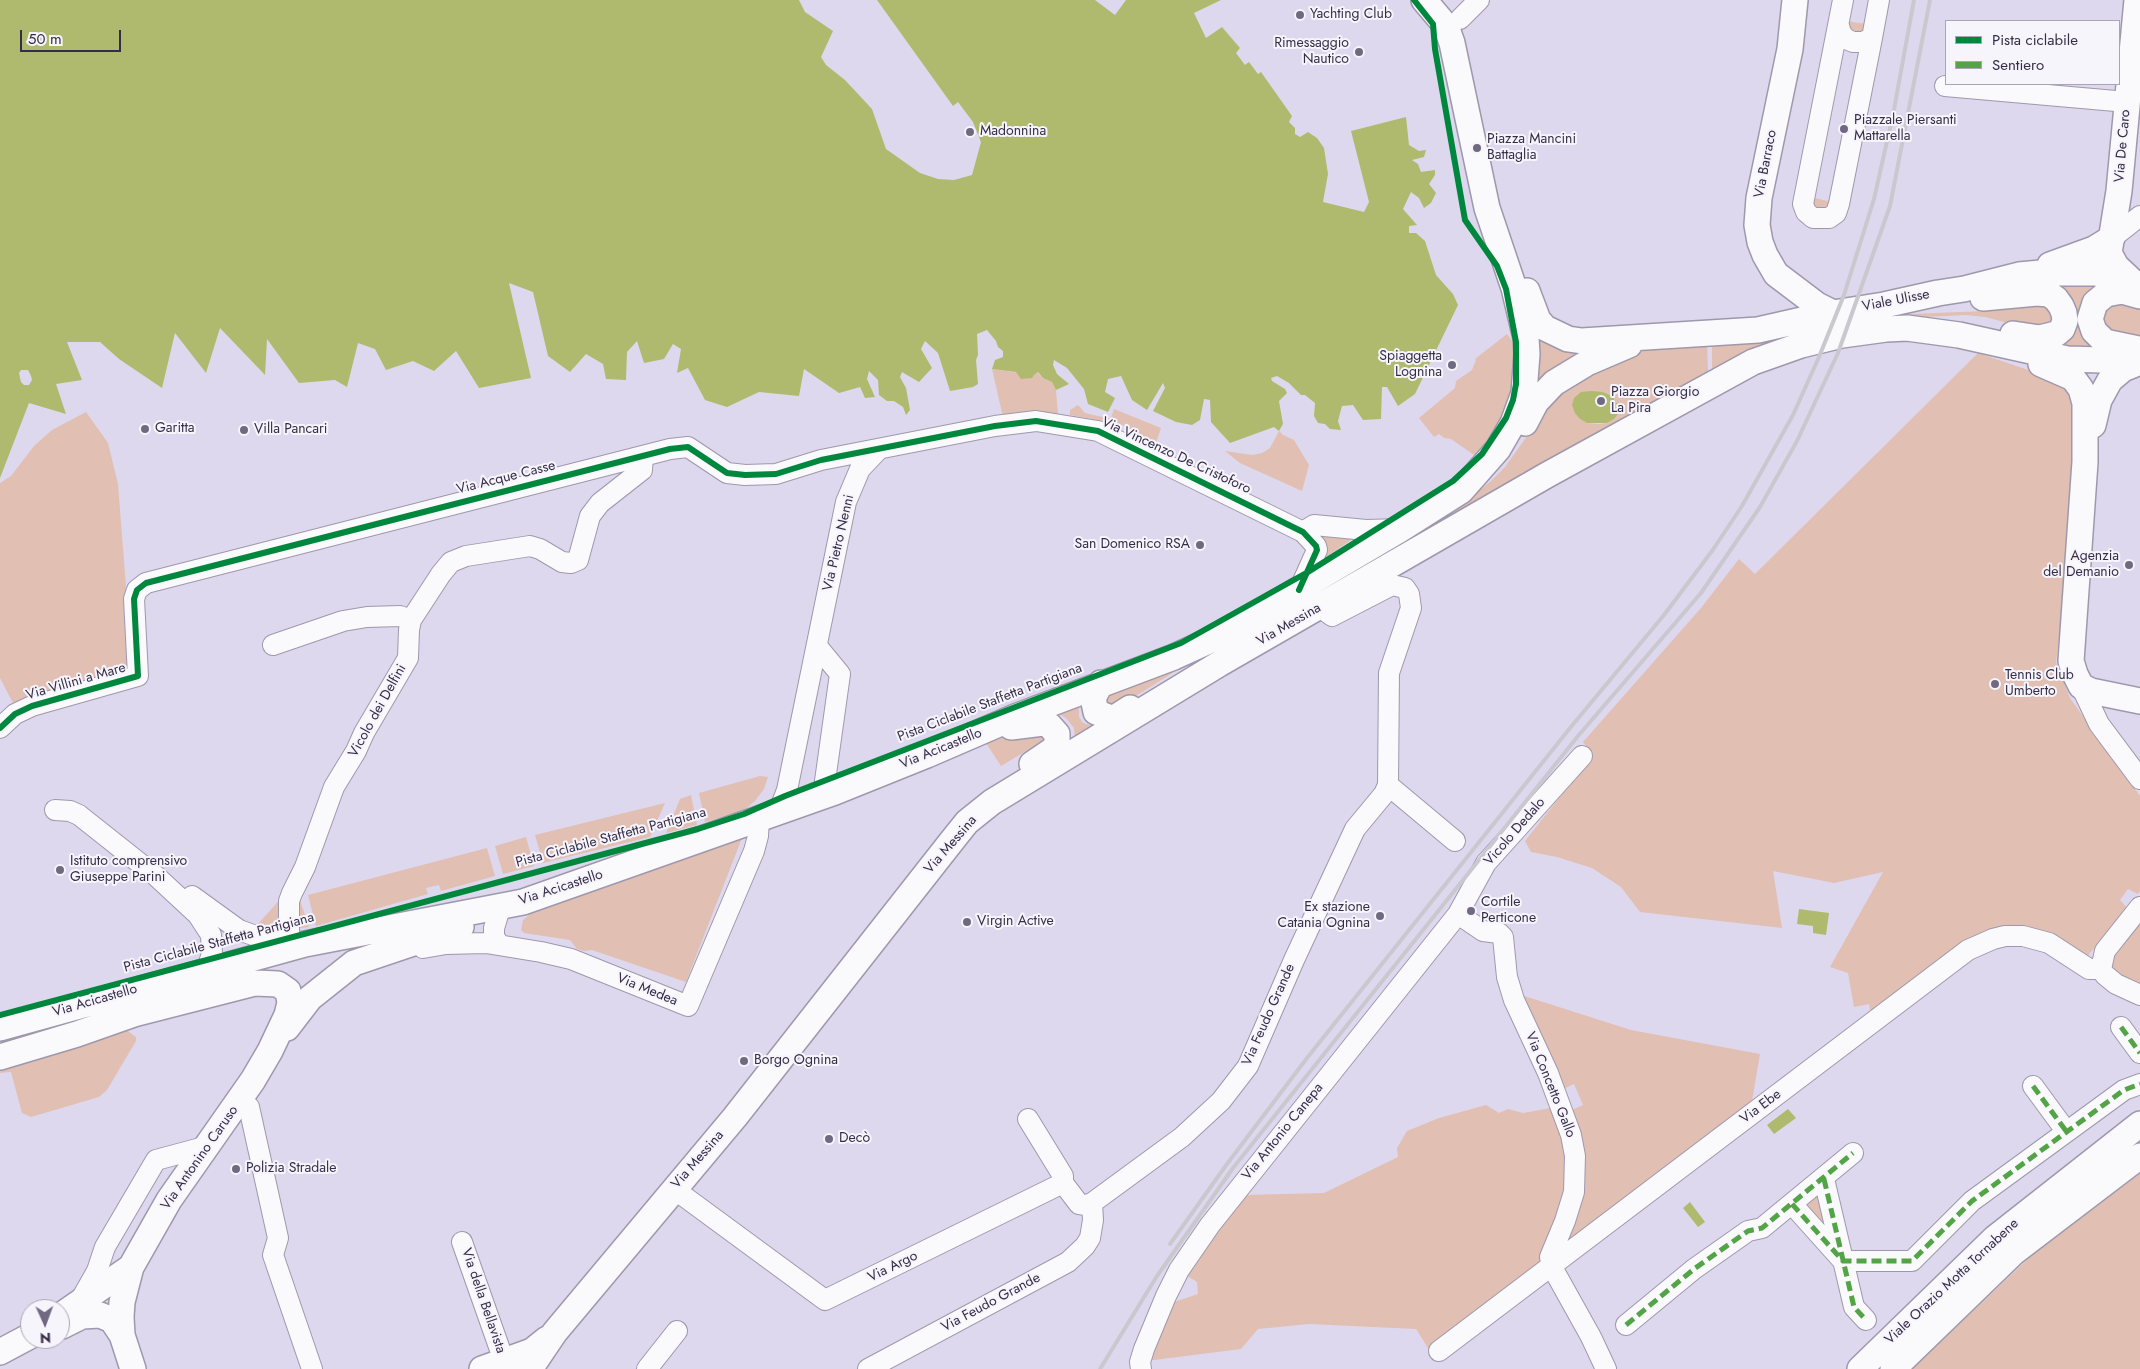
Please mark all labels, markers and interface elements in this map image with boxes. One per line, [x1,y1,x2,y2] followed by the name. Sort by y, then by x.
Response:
[1310,7,1392,23] place label: Yachting Club
[1294,9,1306,21] marker: Yachting Club
[22,20,124,52] scale bar
[1945,20,2120,85] legend
[28,28,62,50] text: 50 m
[1992,29,2078,51] text: Pista ciclabile
[1274,36,1349,68] place label: Rimessaggio Nautico
[1353,46,1365,58] marker: Rimessaggio Nautico
[1992,54,2044,76] text: Sentiero
[2111,109,2135,183] street label: Via De Caro
[1854,113,1957,146] place label: Piazzale Piersanti Mattarella
[1838,123,1850,135] marker: Piazzale Piersanti Mattarella
[980,124,1046,140] place label: Madonnina
[964,126,976,138] marker: Madonnina
[1751,129,1781,199] street label: Via Barraco
[1487,132,1576,164] place label: Piazza Mancini Battaglia
[1471,142,1483,154] marker: Piazza Mancini Battaglia
[1861,286,1931,316] street label: Viale Ulisse
[1379,349,1442,382] place label: Spiaggetta Lognina
[1446,359,1458,371] marker: Spiaggetta Lognina
[1611,385,1699,418] place label: Piazza Giorgio La Pira
[1595,395,1607,407] marker: Piazza Giorgio La Pira
[1099,414,1253,498] street label: Via Vincenzo De Cristoforo
[155,421,194,437] place label: Garitta
[254,422,327,438] place label: Villa Pancari
[139,423,151,435] marker: Garitta
[238,424,250,436] marker: Villa Pancari
[455,458,557,498] street label: Via Acque Casse
[820,493,858,593] street label: Via Pietro Nenni
[1074,537,1190,553] place label: San Domenico RSA
[1194,539,1206,551] marker: San Domenico RSA
[2043,549,2119,582] place label: Agenzia del Demanio
[2123,559,2135,571] marker: Agenzia del Demanio
[1254,600,1324,650] street label: Via Messina
[24,660,128,704] street label: Via Villini a Mare
[895,660,1085,746] street label: Pista Ciclabile Staffetta Partigiana
[345,661,411,761] street label: Vicolo dei Delfini
[2005,668,2074,700] place label: Tennis Club Umberto
[1989,678,2001,690] marker: Tennis Club Umberto
[897,725,985,773] street label: Via Acicastello
[1481,795,1549,869] street label: Vicolo Dedalo
[514,804,708,872] street label: Pista Ciclabile Staffetta Partigiana
[921,813,981,877] street label: Via Messina
[70,854,187,886] place label: Istituto comprensivo Giuseppe Parini
[54,864,66,876] marker: Istituto comprensivo Giuseppe Parini
[517,867,605,909] street label: Via Acicastello
[1481,895,1536,928] place label: Cortile Perticone
[1278,900,1370,932] place label: Ex stazione Catania Ognina
[1465,905,1477,917] marker: Cortile Perticone
[122,909,316,977] street label: Pista Ciclabile Staffetta Partigiana
[1374,910,1386,922] marker: Ex stazione Catania Ognina
[977,914,1054,930] place label: Virgin Active
[961,916,973,928] marker: Virgin Active
[1239,961,1299,1069] street label: Via Feudo Grande
[614,970,680,1010] street label: Via Medea
[51,981,139,1021] street label: Via Acicastello
[1521,1030,1579,1140] street label: Via Concetto Gallo
[754,1053,838,1069] place label: Borgo Ognina
[738,1055,750,1067] marker: Borgo Ognina
[1239,1080,1327,1184] street label: Via Antonio Canepa
[1737,1086,1785,1128] street label: Via Ebe
[158,1103,242,1213] street label: Via Antonino Caruso
[668,1128,728,1192] street label: Via Messina
[839,1131,870,1147] place label: Decò
[823,1133,835,1145] marker: Decò
[246,1161,336,1177] place label: Polizia Stradale
[230,1163,242,1175] marker: Polizia Stradale
[1882,1216,2022,1348] street label: Viale Orazio Motta Tornabene
[457,1246,509,1356] street label: Via della Bellavista
[865,1248,921,1286] street label: Via Argo
[939,1270,1043,1336] street label: Via Feudo Grande
[20,1299,70,1349] north arrow
[40,1328,51,1348] text: N

